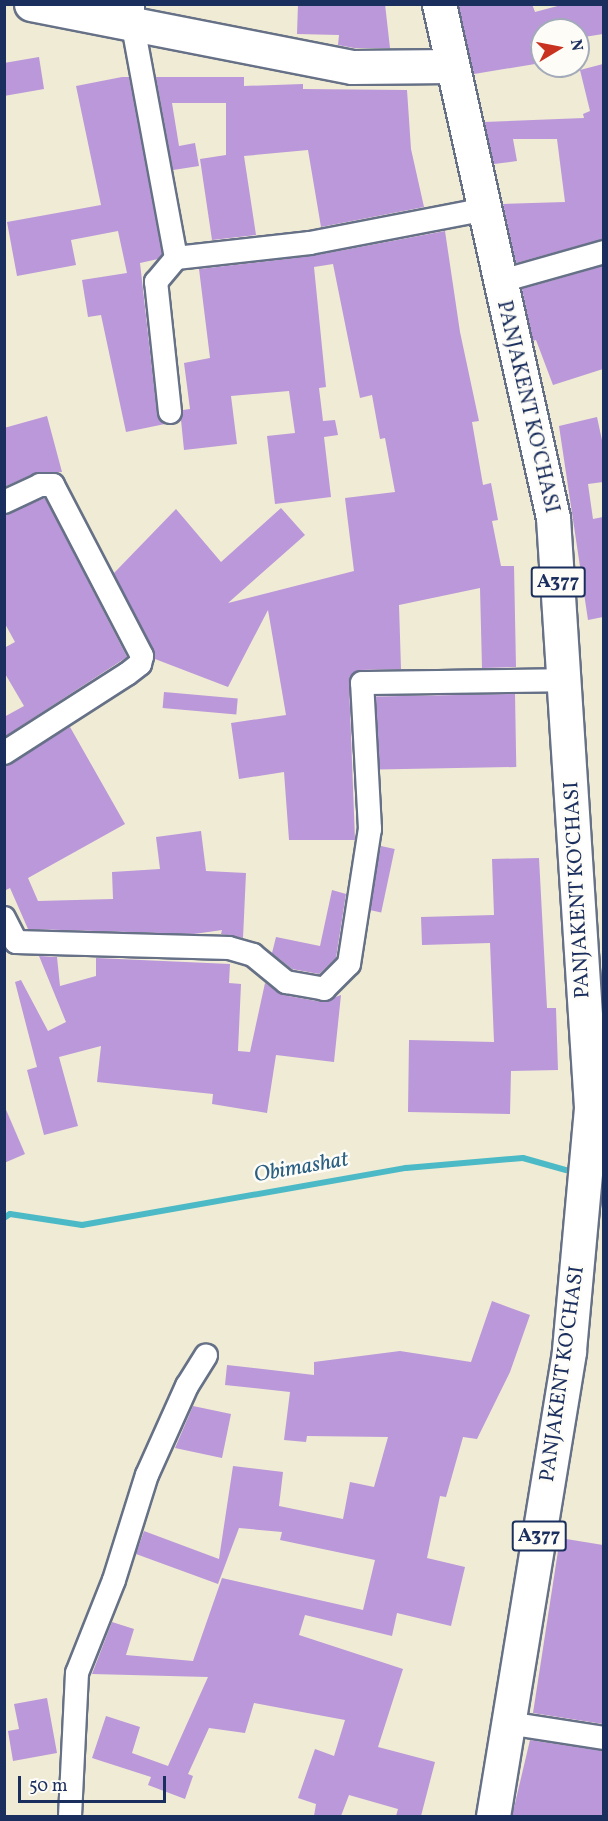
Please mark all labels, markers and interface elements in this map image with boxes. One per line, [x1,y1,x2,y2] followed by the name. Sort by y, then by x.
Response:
[530,18,590,78] north arrow
[564,38,588,53] text: N
[490,298,564,516] street label: PANJAKENT KO'CHASI
[530,565,586,599] road number: A377
[560,780,596,1000] street label: PANJAKENT KO'CHASI
[252,1147,350,1189] water label: Obimashat
[535,1264,591,1484] street label: PANJAKENT KO'CHASI
[510,1519,568,1553] road number: A377
[21,1764,170,1802] scale bar
[29,1774,68,1799] text: 50 m

